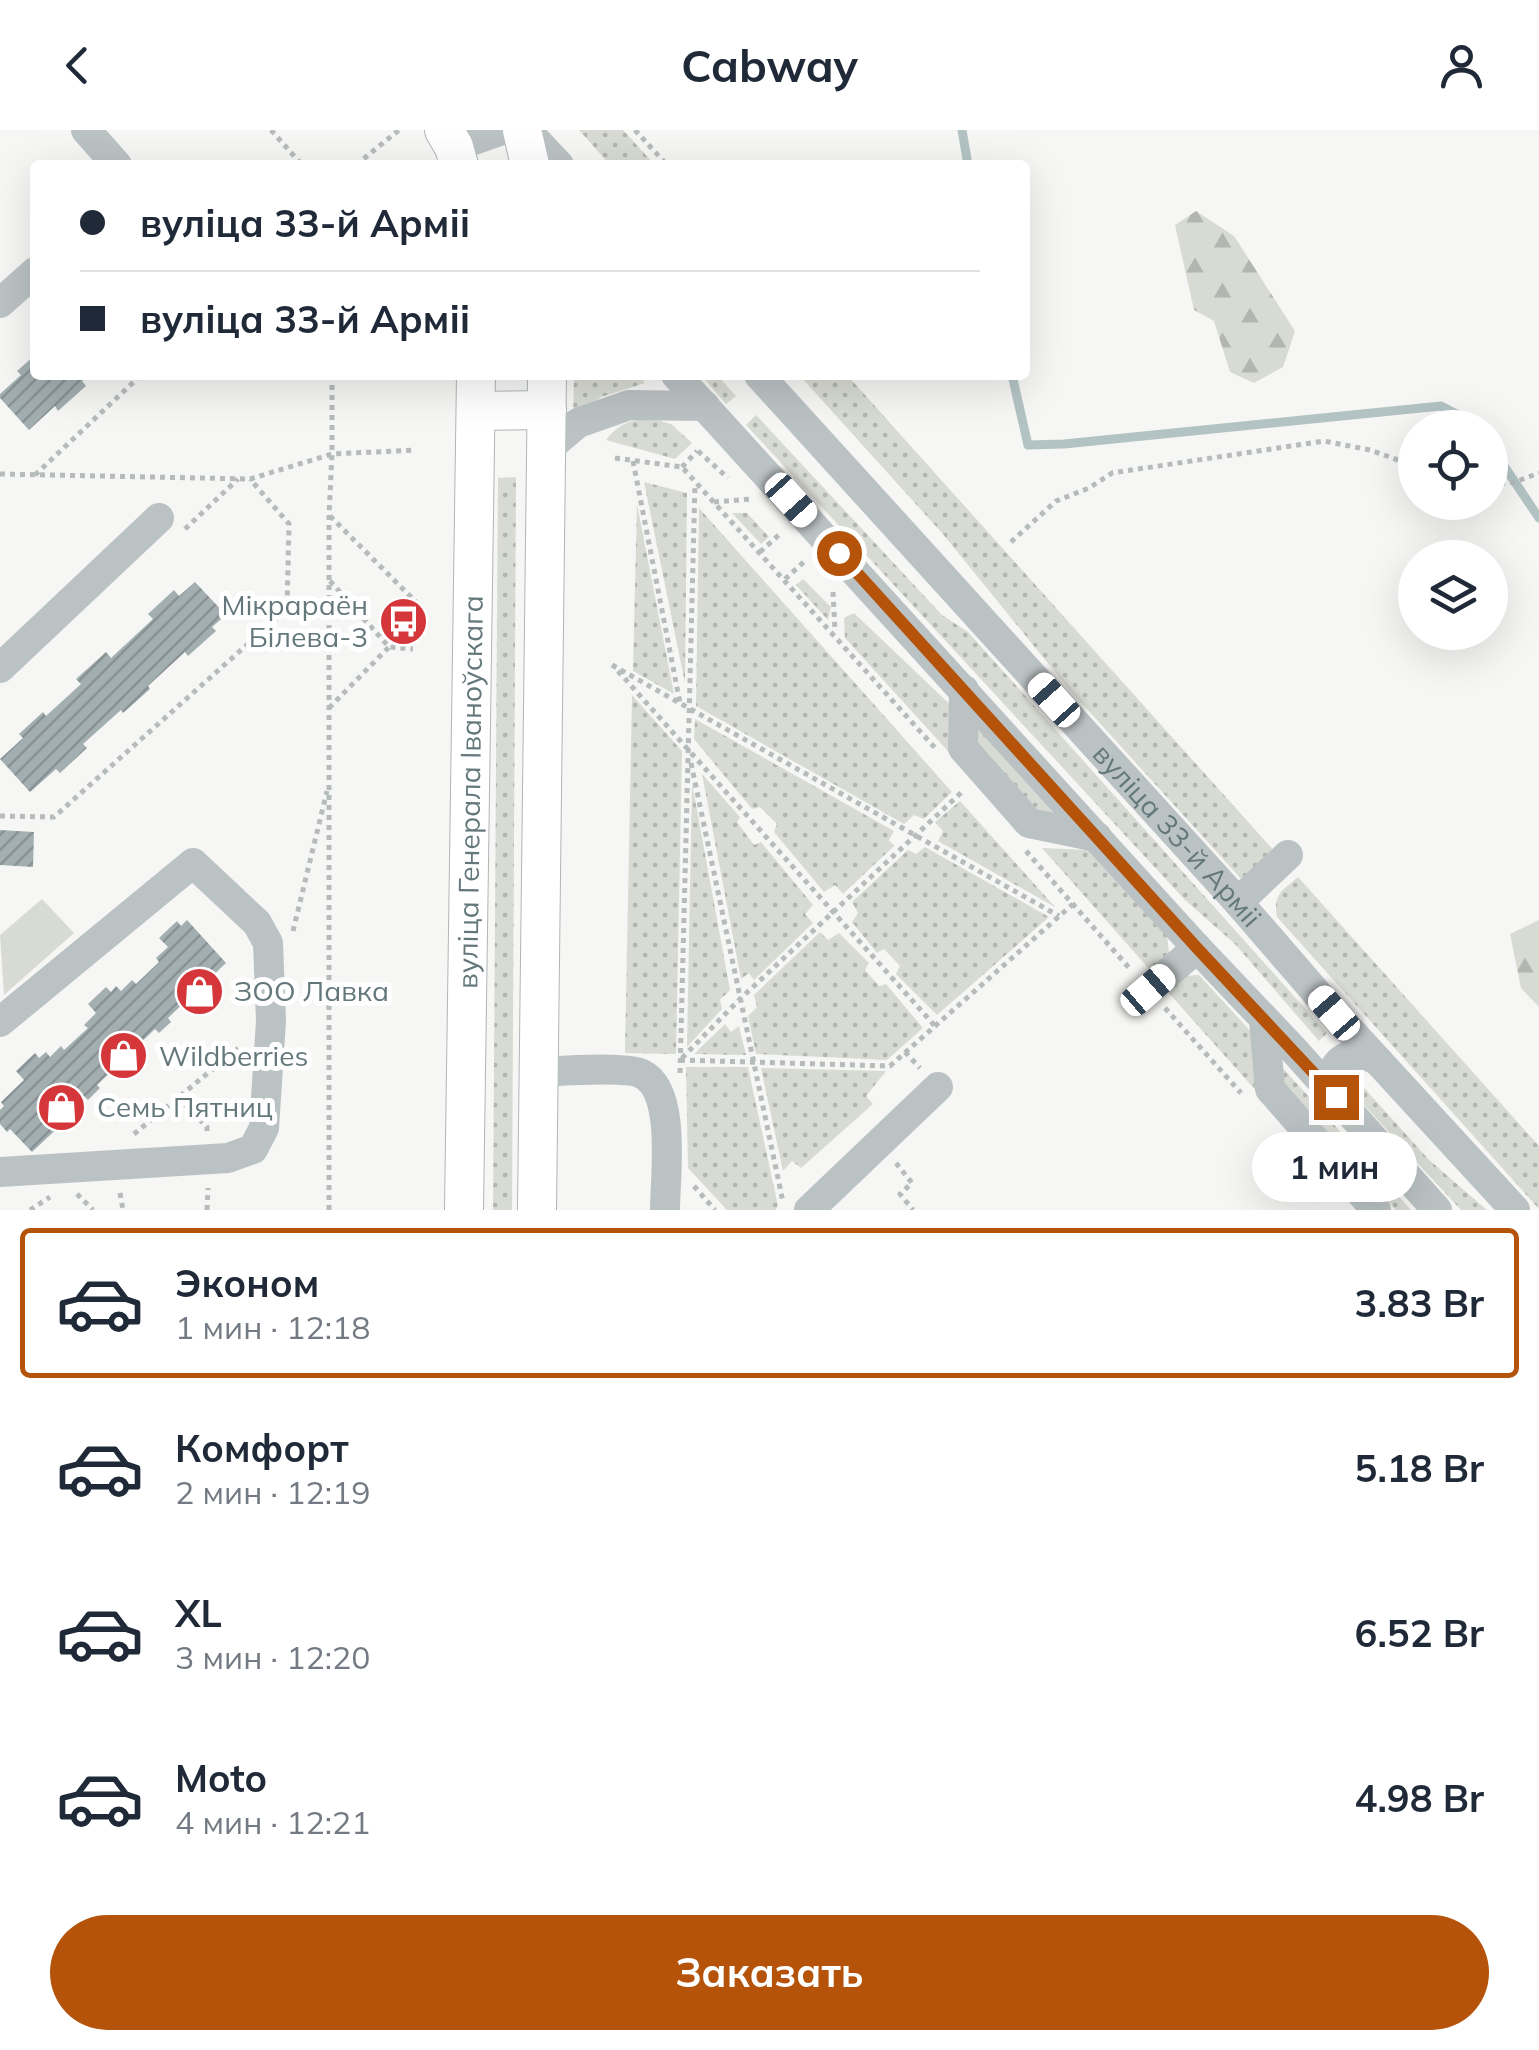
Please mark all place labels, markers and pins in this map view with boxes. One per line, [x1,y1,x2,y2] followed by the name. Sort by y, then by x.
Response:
[221,587,368,654] place label: Мікрараён Білева-3
[377,595,429,647] bus stop icon: Мікрараён Білева-3
[173,965,225,1017] shop icon: ЗОО Лавка
[234,973,389,1008] place label: ЗОО Лавка
[98,1030,150,1082] shop icon: Wildberries
[159,1038,308,1073] place label: Wildberries
[36,1081,88,1133] shop icon: Семь Пятниц
[97,1089,273,1124] place label: Семь Пятниц

